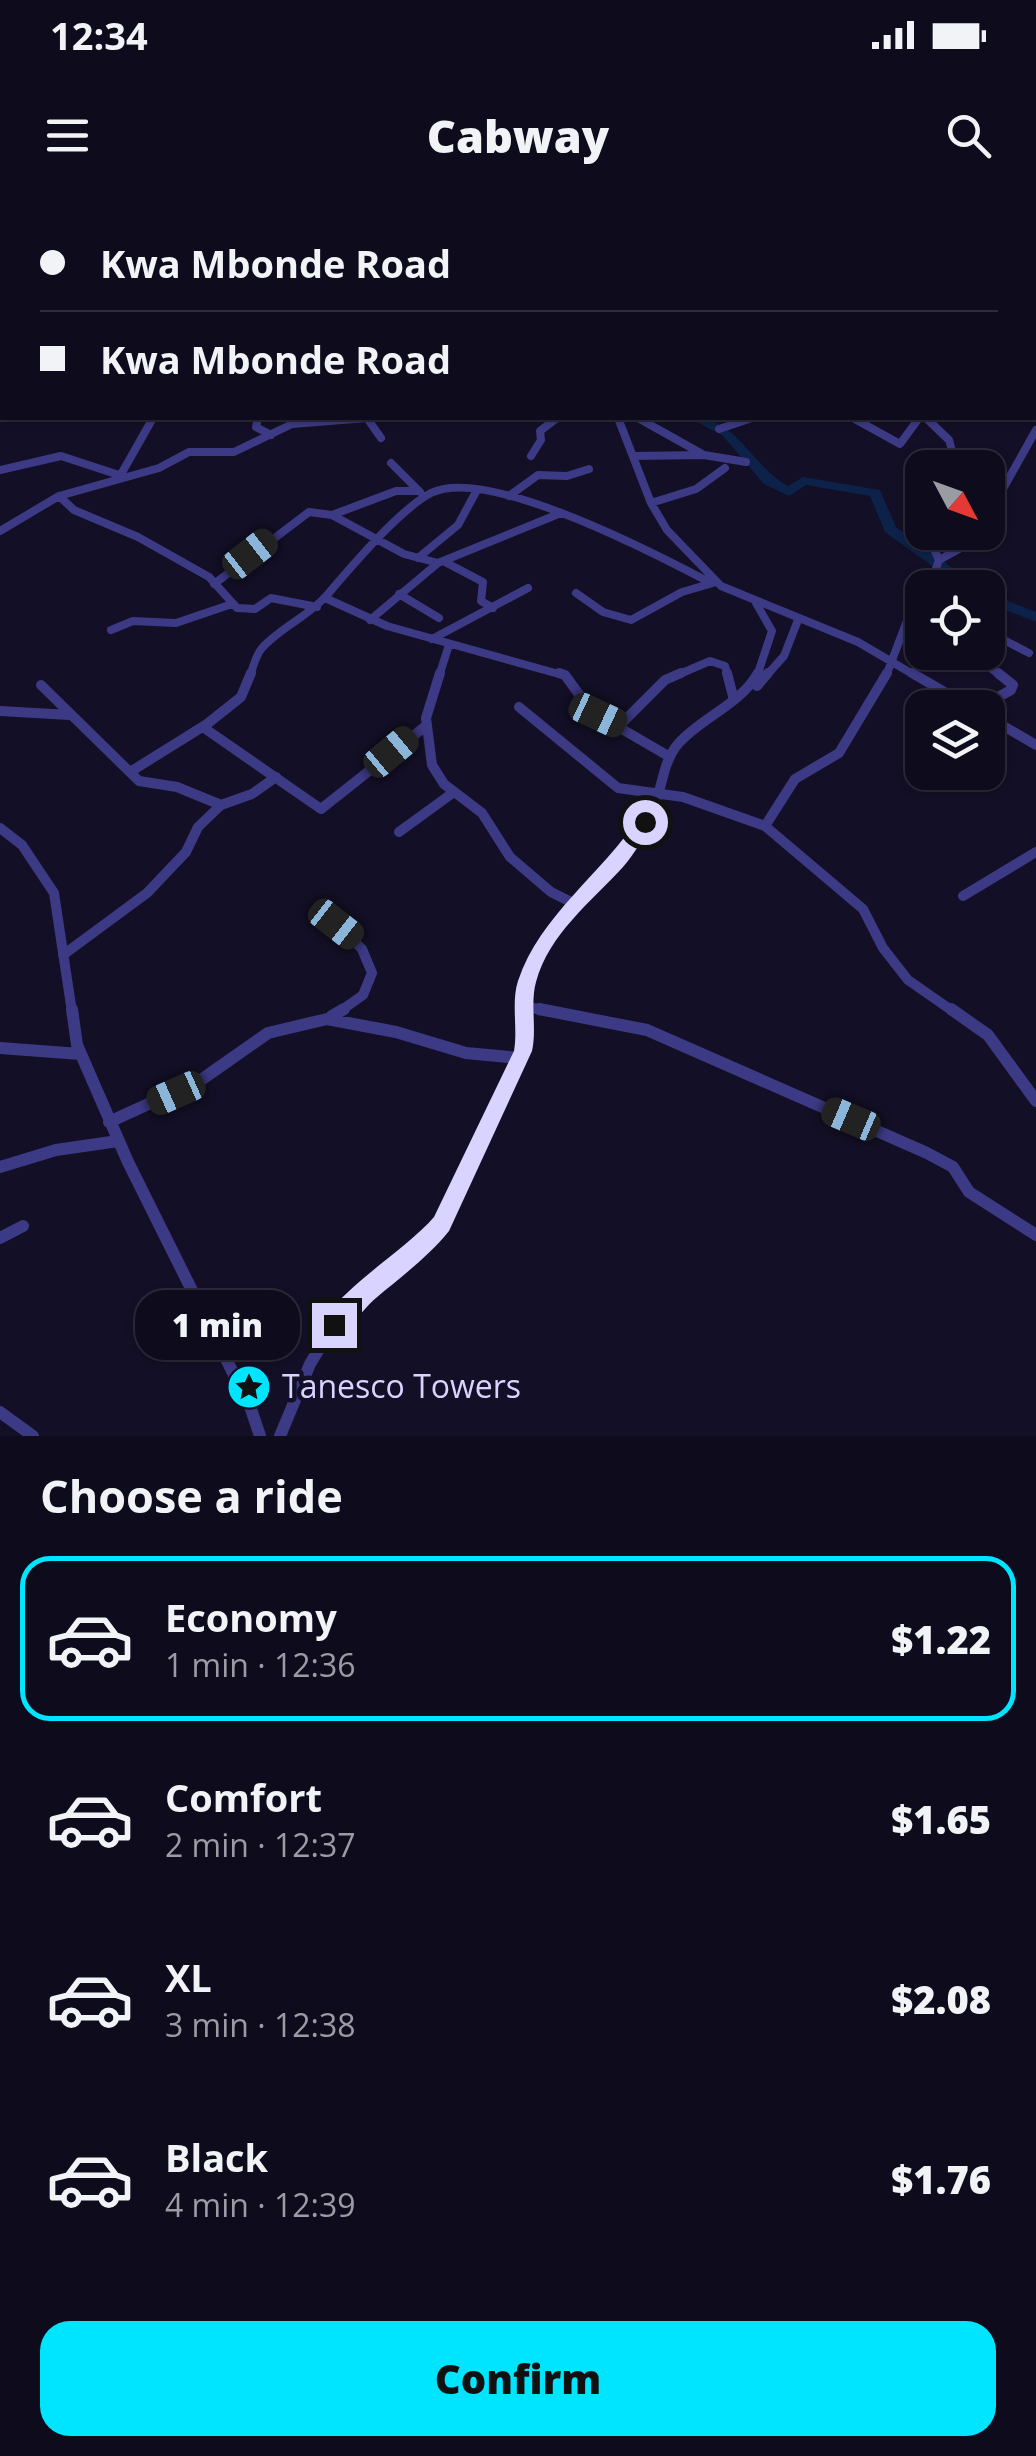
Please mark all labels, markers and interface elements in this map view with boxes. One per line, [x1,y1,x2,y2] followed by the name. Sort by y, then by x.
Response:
[50,9,148,61] text: 12:34
[427,105,609,166] text: Cabway
[40,108,95,163] icon: menu
[941,108,996,163] icon: search
[100,237,451,289] text: Kwa Mbonde Road
[100,333,451,385] text: Kwa Mbonde Road
[905,450,1005,550] north arrow
[905,450,1005,790] map controls
[217,524,283,584] car
[905,570,1005,670] button: locate
[564,689,632,741] car
[905,690,1005,790] button: layers
[358,721,424,783] car
[623,800,668,845] route start
[303,894,369,954] car
[142,1067,210,1119] car
[818,1093,884,1145] car
[134,1290,299,1360] callout: 1 min
[172,1303,263,1346] text: 1 min
[312,1303,357,1348] route end
[226,1364,272,1410] place icon: Tanesco Towers
[282,1364,521,1407] place label: Tanesco Towers
[40,1465,343,1526] text: Choose a ride
[165,1591,337,1643] text: Economy
[45,1594,135,1684] icon: car
[891,1613,991,1665] text: $1.22
[165,1643,356,1686] text: 1 min · 12:36
[165,1771,322,1823] text: Comfort
[45,1774,135,1864] icon: car
[891,1793,991,1845] text: $1.65
[165,1823,356,1866] text: 2 min · 12:37
[165,1951,212,2003] text: XL
[45,1954,135,2044] icon: car
[891,1973,991,2025] text: $2.08
[165,2003,356,2046] text: 3 min · 12:38
[165,2131,268,2183] text: Black
[45,2134,135,2224] icon: car
[891,2153,991,2205] text: $1.76
[165,2183,356,2226] text: 4 min · 12:39
[40,2321,996,2436] button: Confirm

